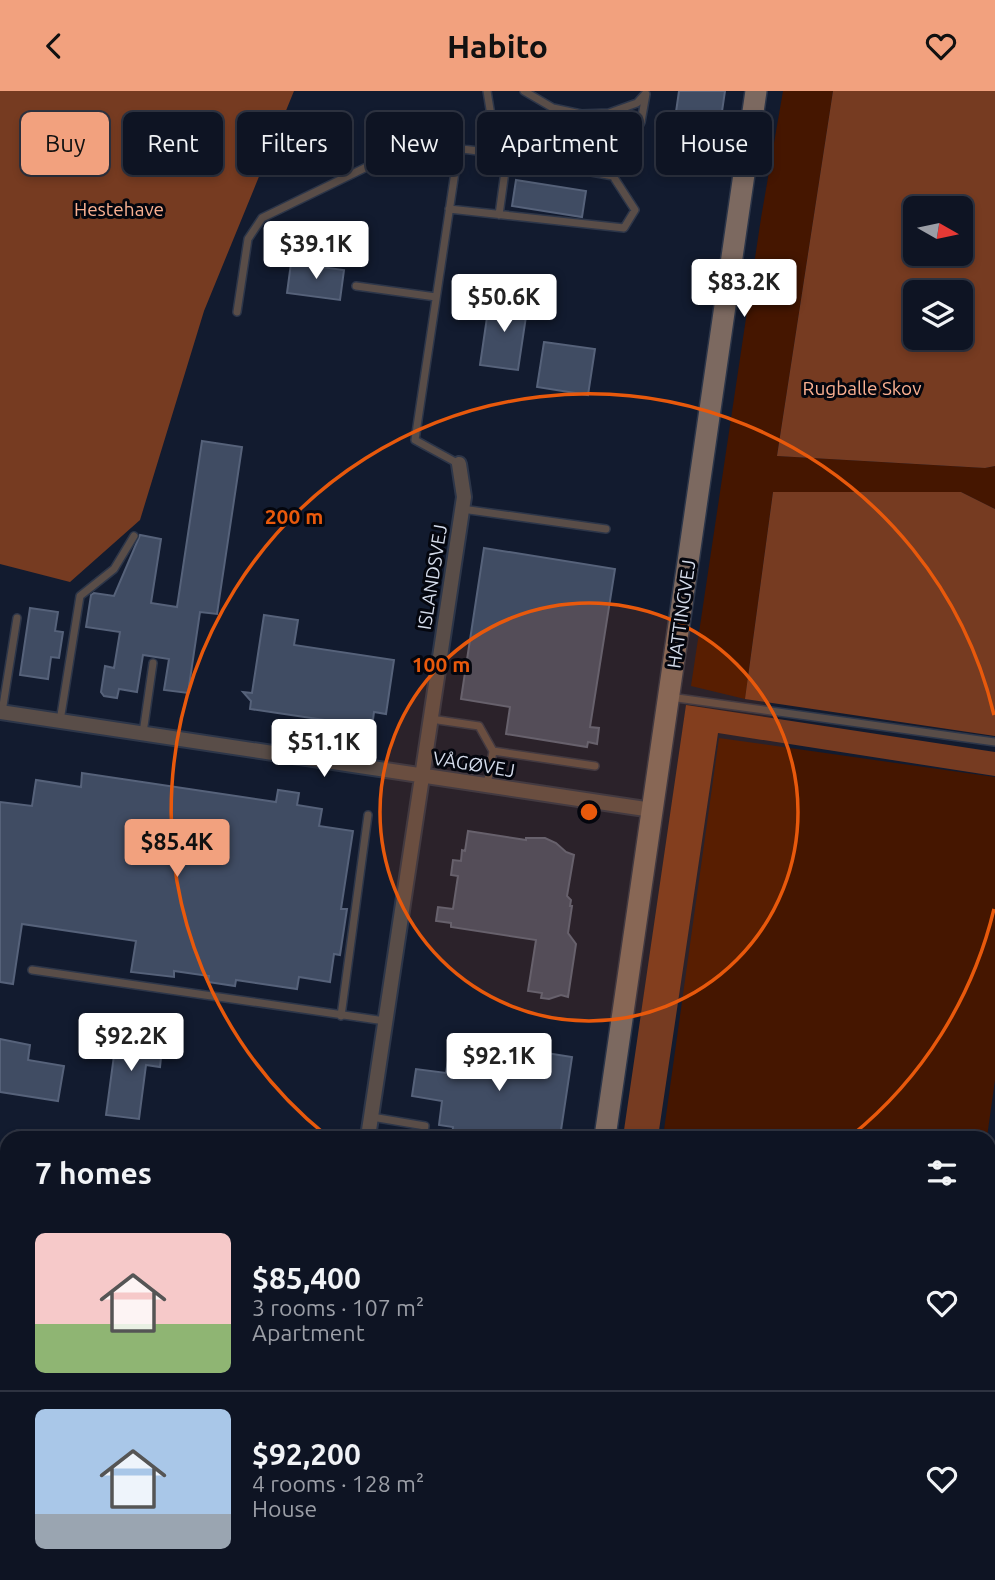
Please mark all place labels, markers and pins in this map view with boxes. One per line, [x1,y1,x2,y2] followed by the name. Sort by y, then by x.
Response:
[259,221,373,281] pin: $39.1K
[687,259,801,319] pin: $83.2K
[447,275,561,334] pin: $50.6K
[267,719,381,779] pin: $51.1K
[577,800,601,824] centre of rings
[120,819,234,879] pin: $85.4K
[74,1013,188,1073] pin: $92.2K
[442,1033,556,1093] pin: $92.1K

